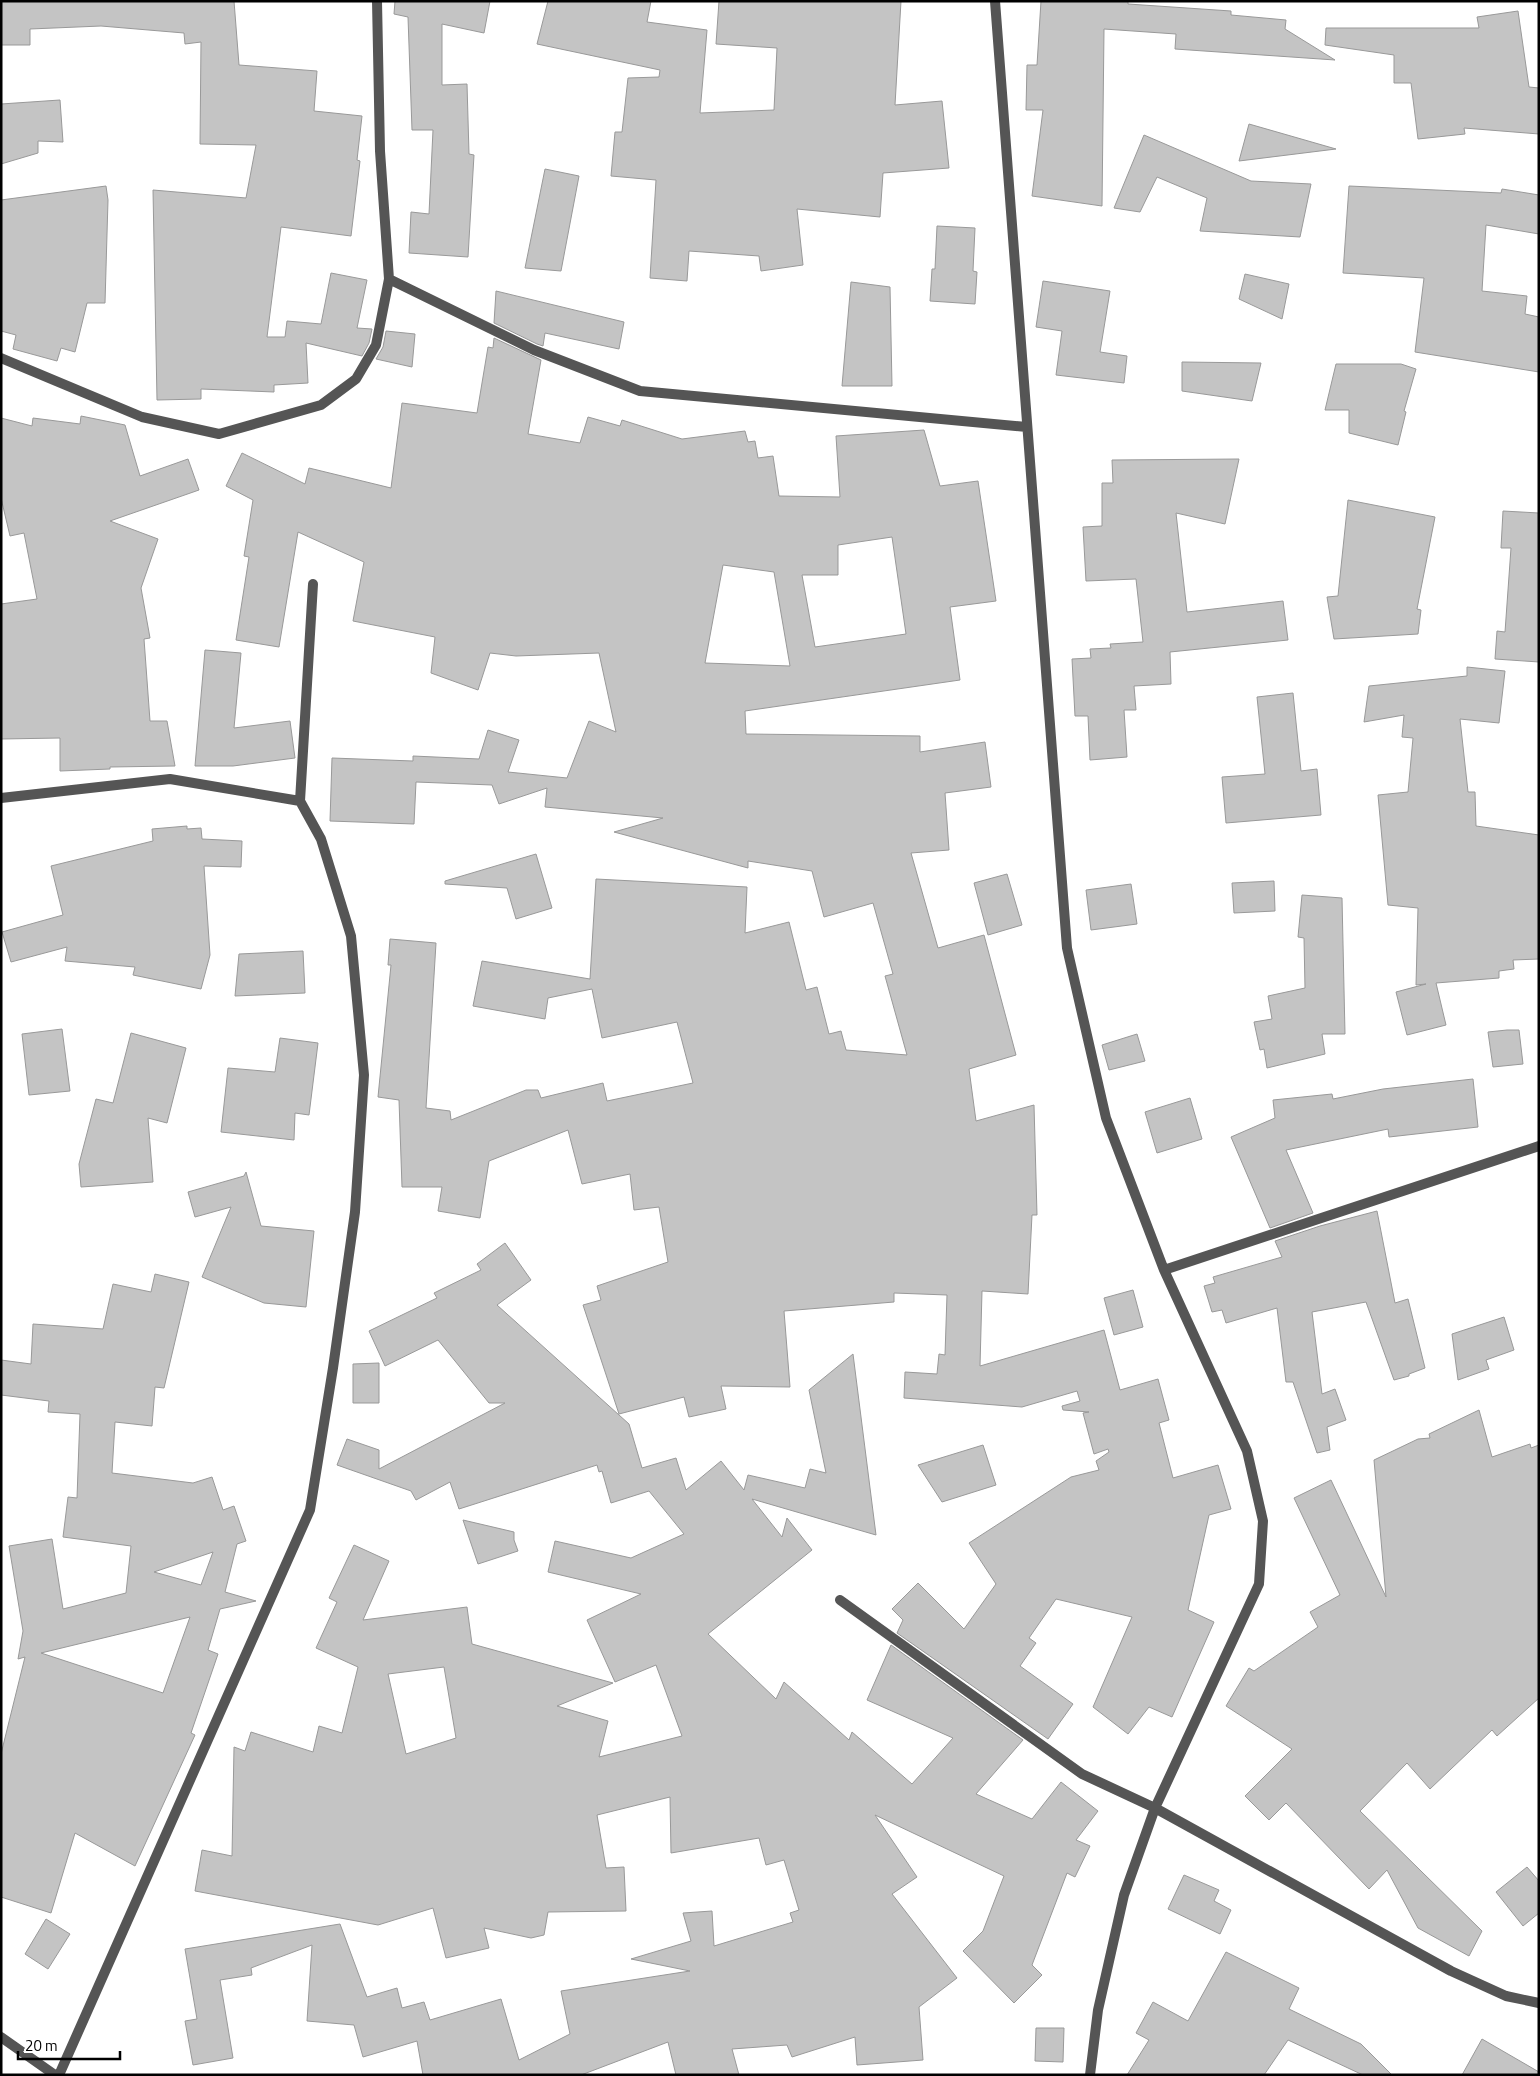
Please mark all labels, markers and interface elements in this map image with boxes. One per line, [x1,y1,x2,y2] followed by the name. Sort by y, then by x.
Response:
[18,2028,120,2060] scale bar
[25,2034,58,2057] text: 20 m

